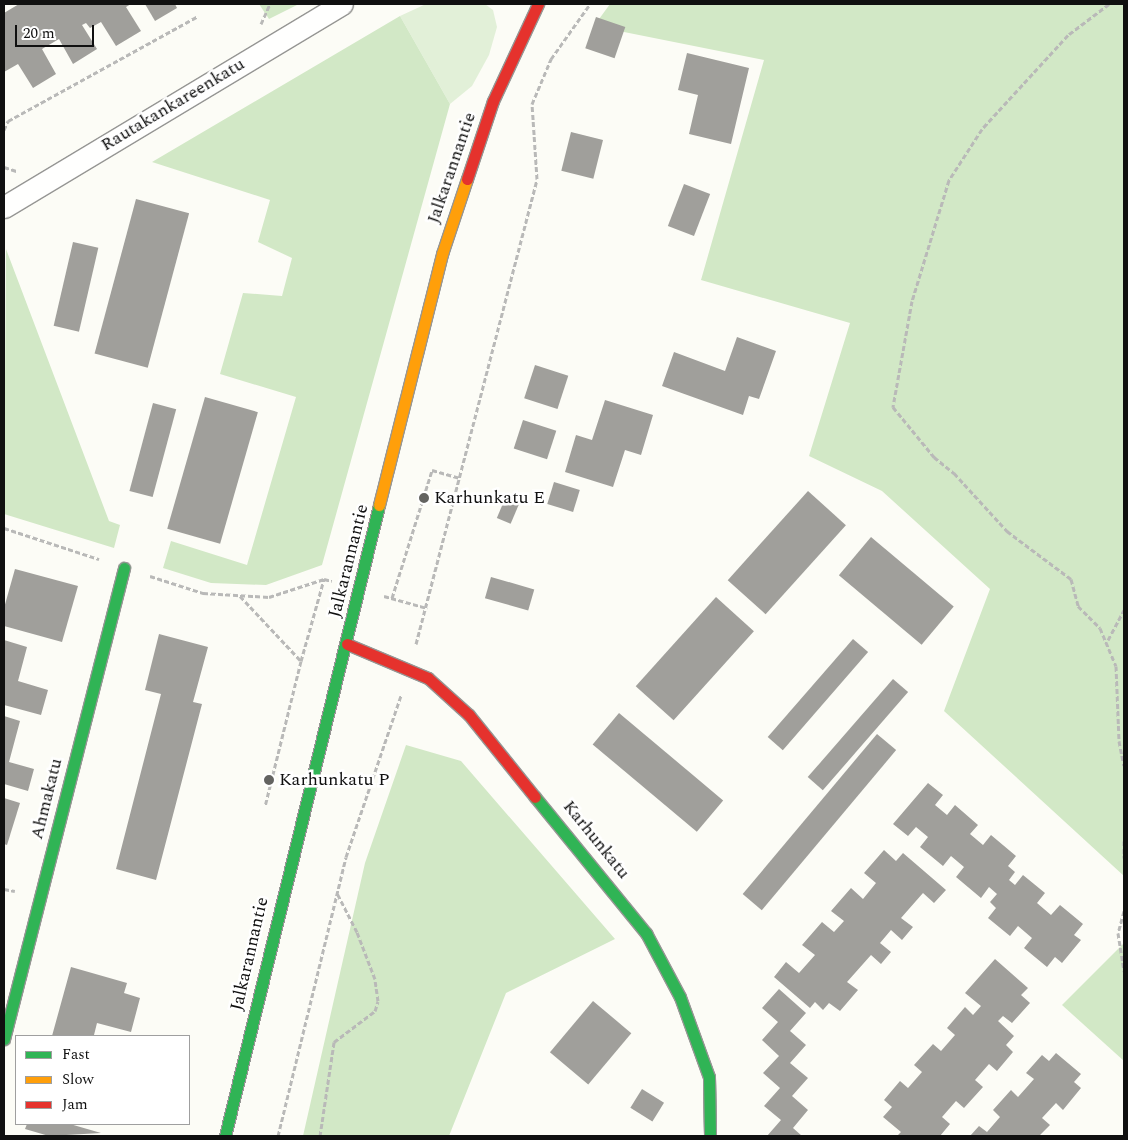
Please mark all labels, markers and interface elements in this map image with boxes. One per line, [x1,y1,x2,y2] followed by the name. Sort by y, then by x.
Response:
[18,15,96,47] scale bar
[23,22,55,45] text: 20 m
[97,54,249,156] street label: Rautakankareenkatu
[423,110,481,226] street label: Jalkarannantie
[434,487,545,509] place label: Karhunkatu E
[418,492,430,504] marker: Karhunkatu E
[324,502,374,620] street label: Jalkarannantie
[26,756,68,842] street label: Ahmakatu
[279,769,390,791] place label: Karhunkatu P
[263,774,275,786] marker: Karhunkatu P
[558,796,634,884] street label: Karhunkatu
[226,895,274,1013] street label: Jalkarannantie
[15,1035,190,1125] legend
[62,1043,90,1066] text: Fast
[62,1068,94,1091] text: Slow
[62,1093,88,1116] text: Jam

